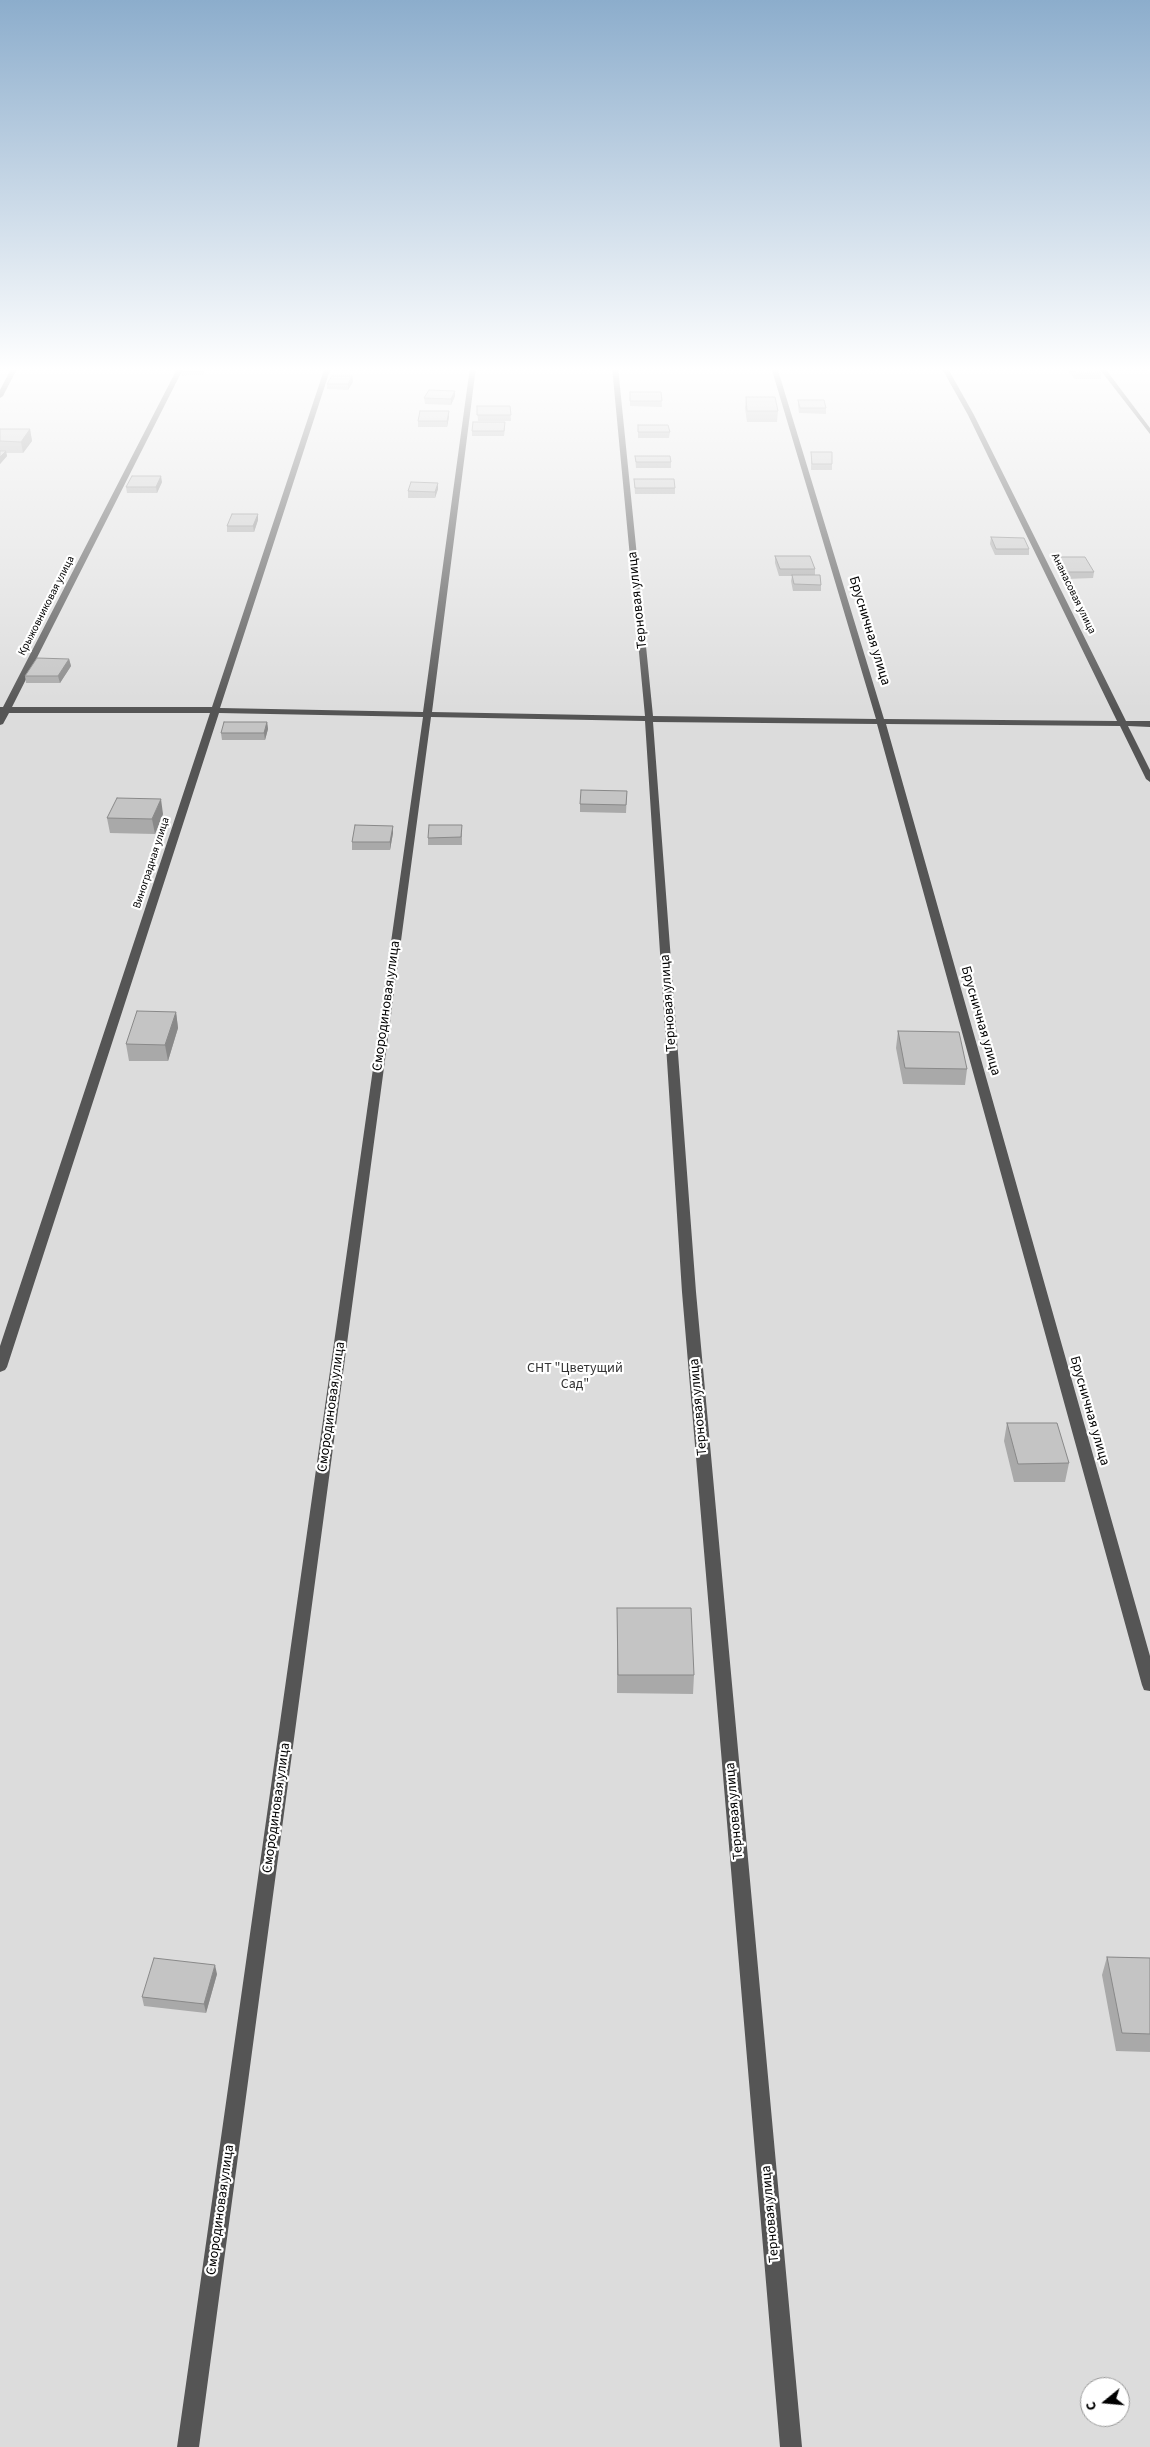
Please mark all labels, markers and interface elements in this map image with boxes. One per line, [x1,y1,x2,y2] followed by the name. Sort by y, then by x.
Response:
[625,551,651,649] street label: Терновая улица
[1048,552,1098,636] street label: Ананасовая улица
[16,554,78,658] street label: Крыжовниковая улица
[844,574,894,688] street label: Брусничная улица
[131,816,173,910] street label: Виноградная улица
[370,940,404,1072] street label: Смородиновая улица
[657,954,681,1052] street label: Терновая улица
[956,964,1004,1078] street label: Брусничная улица
[315,1341,349,1473] street label: Смородиновая улица
[1065,1354,1113,1468] street label: Брусничная улица
[686,1358,712,1456] street label: Терновая улица
[527,1361,623,1394] park label: СНТ "Цветущий Сад"
[260,1742,294,1874] street label: Смородиновая улица
[722,1762,748,1860] street label: Терновая улица
[204,2144,238,2276] street label: Смородиновая улица
[758,2165,784,2263] street label: Терновая улица
[1080,2377,1130,2427] north arrow
[1081,2399,1102,2413] text: С

